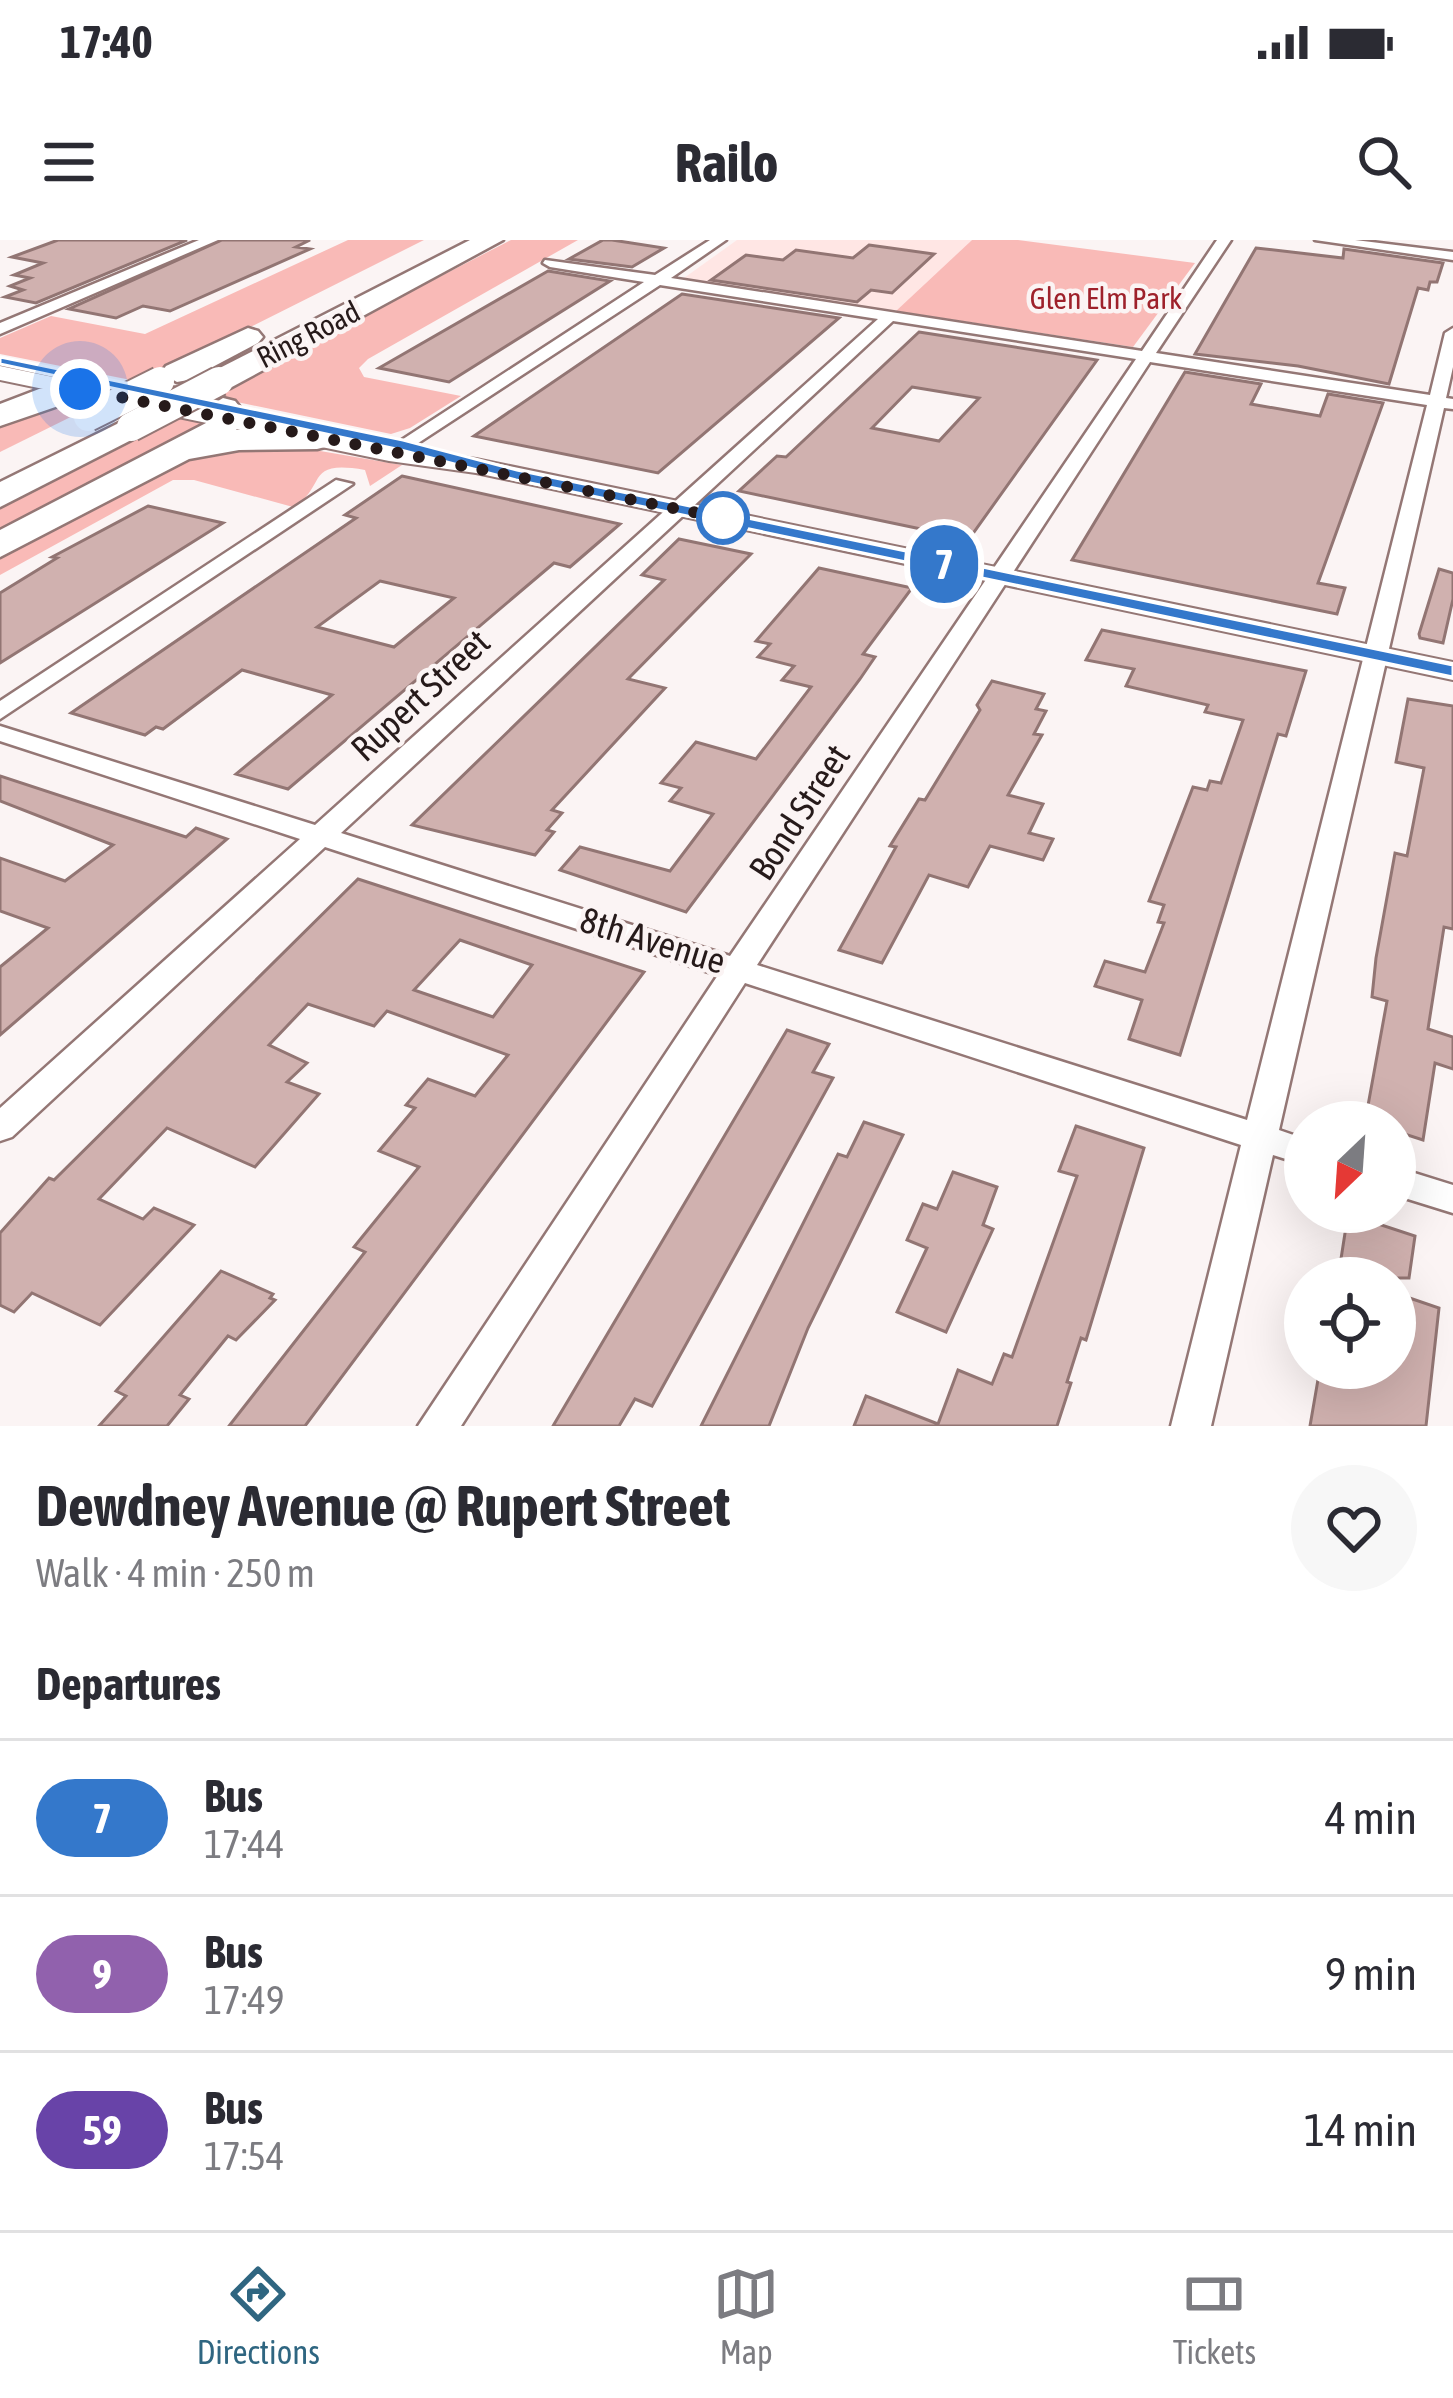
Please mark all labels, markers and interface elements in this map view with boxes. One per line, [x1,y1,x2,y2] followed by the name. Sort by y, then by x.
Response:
[60,16,153,68] text: 17:40
[36,129,102,195] icon: menu
[1351,129,1417,195] icon: search
[675,132,778,193] text: Railo
[1030,281,1182,315] park label: Glen Elm Park
[251,294,365,374] street label: Ring Road
[50,359,110,419] your location
[698,493,748,543] unlabelled marker
[905,525,983,603] line badge: 7
[934,540,954,588] text: 7
[342,621,498,769] street label: Rupert Street
[740,737,858,887] street label: Bond Street
[575,898,731,982] street label: 8th Avenue
[1284,1101,1416,1233] north arrow
[1284,1101,1416,1389] map controls
[1284,1257,1416,1389] button: locate
[1291,1465,1417,1591] button: heart
[36,1473,730,1538] text: Dewdney Avenue @ Rupert Street
[36,1551,315,1595] text: Walk · 4 min · 250 m
[36,1658,221,1710] text: Departures
[204,1770,263,1822] text: Bus
[1325,1792,1417,1844] text: 4 min
[92,1794,112,1842] text: 7
[204,1822,284,1866] text: 17:44
[204,1926,263,1978] text: Bus
[1325,1948,1417,2000] text: 9 min
[92,1950,112,1998] text: 9
[204,1978,284,2022] text: 17:49
[204,2082,263,2134] text: Bus
[1304,2104,1417,2156] text: 14 min
[82,2106,122,2154] text: 59
[204,2134,284,2178] text: 17:54
[197,2261,320,2371] tab: Directions
[713,2261,779,2371] tab: Map
[1173,2261,1256,2371] tab: Tickets

